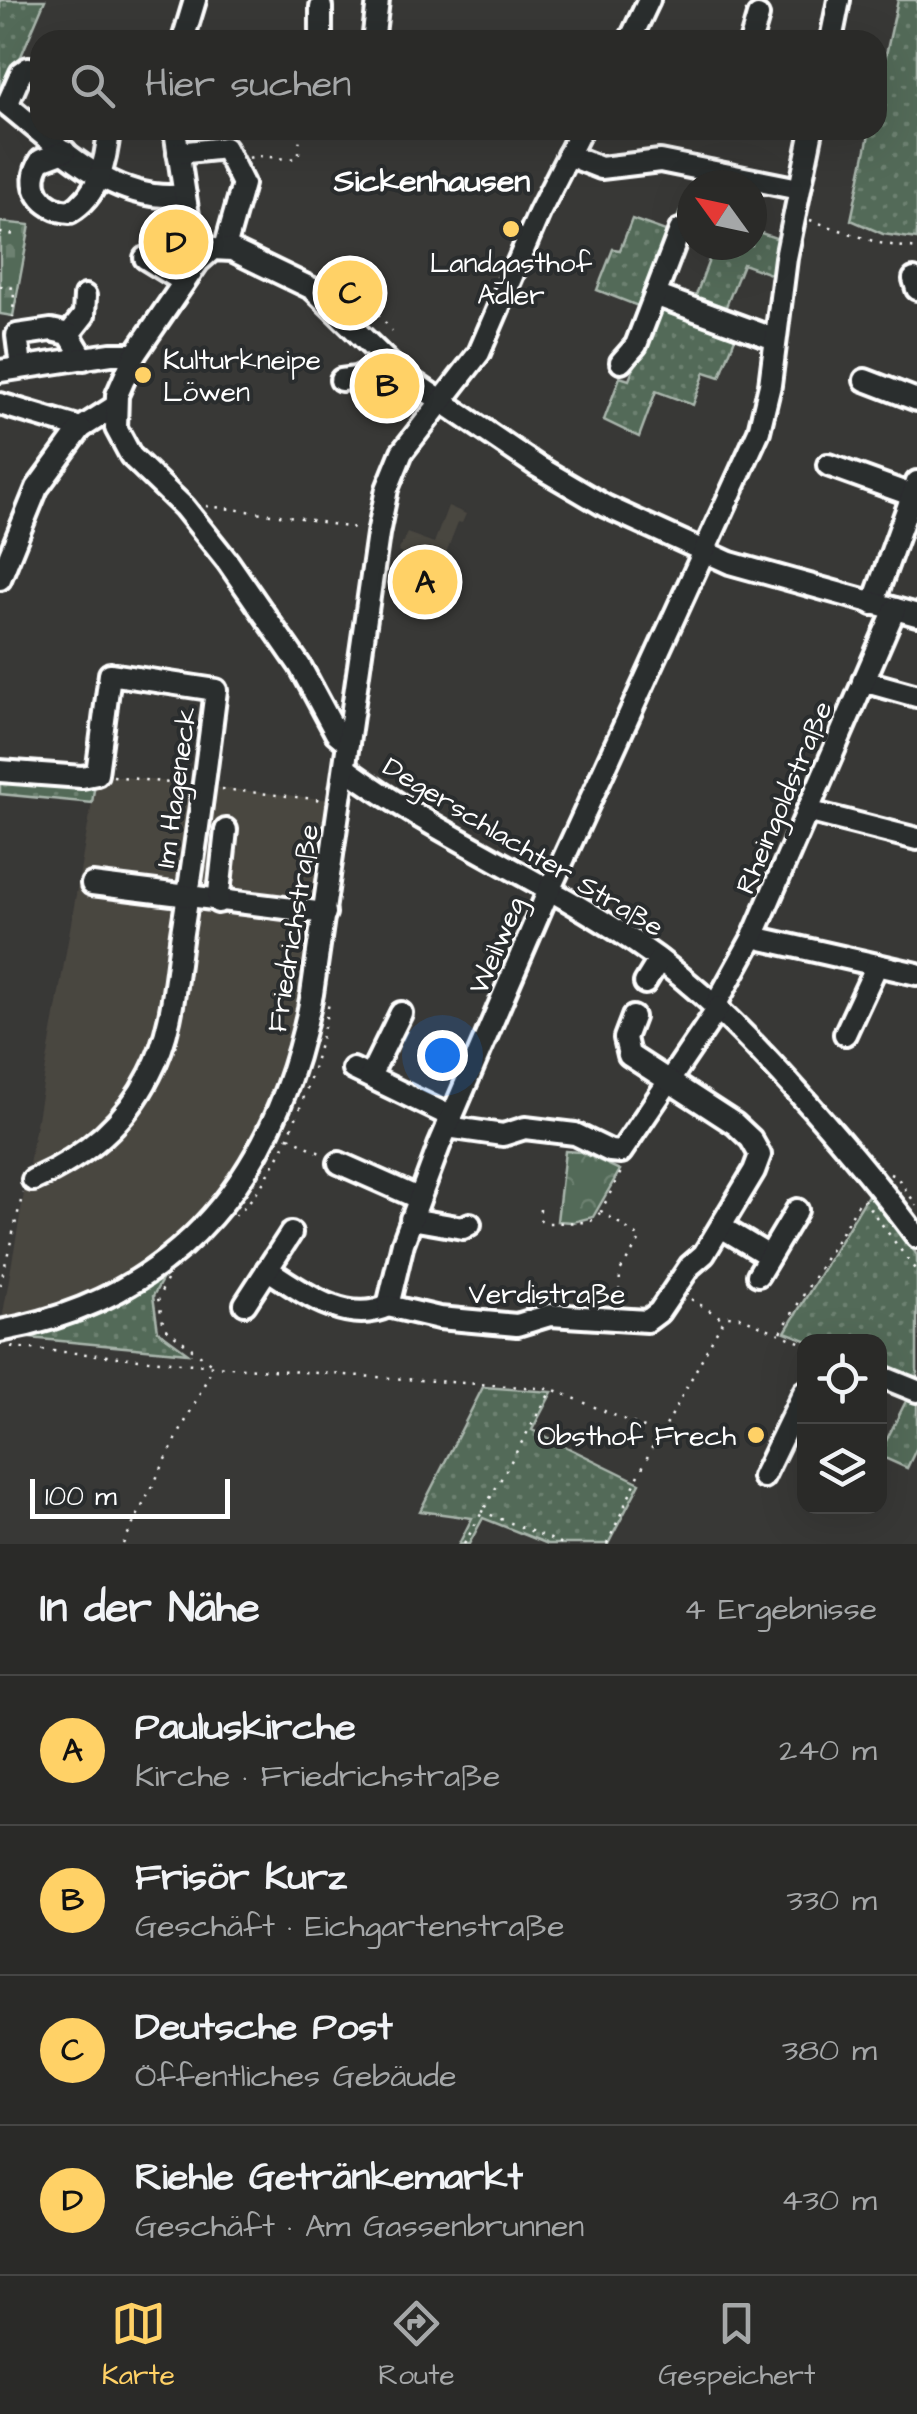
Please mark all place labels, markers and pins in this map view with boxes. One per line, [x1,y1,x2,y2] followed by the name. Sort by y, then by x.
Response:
[144,204,208,280] pin: D
[500,218,522,240] marker: Landgasthof Adler
[430,244,593,315] place label: Landgasthof Adler
[318,256,382,330] pin: C
[163,341,321,412] place label: Kulturkneipe Löwen
[354,348,420,424] pin: B
[132,364,154,386] marker: Kulturkneipe Löwen
[392,544,458,620] pin: A
[537,1417,736,1456] place label: Obsthof Frech
[745,1424,767,1446] marker: Obsthof Frech

